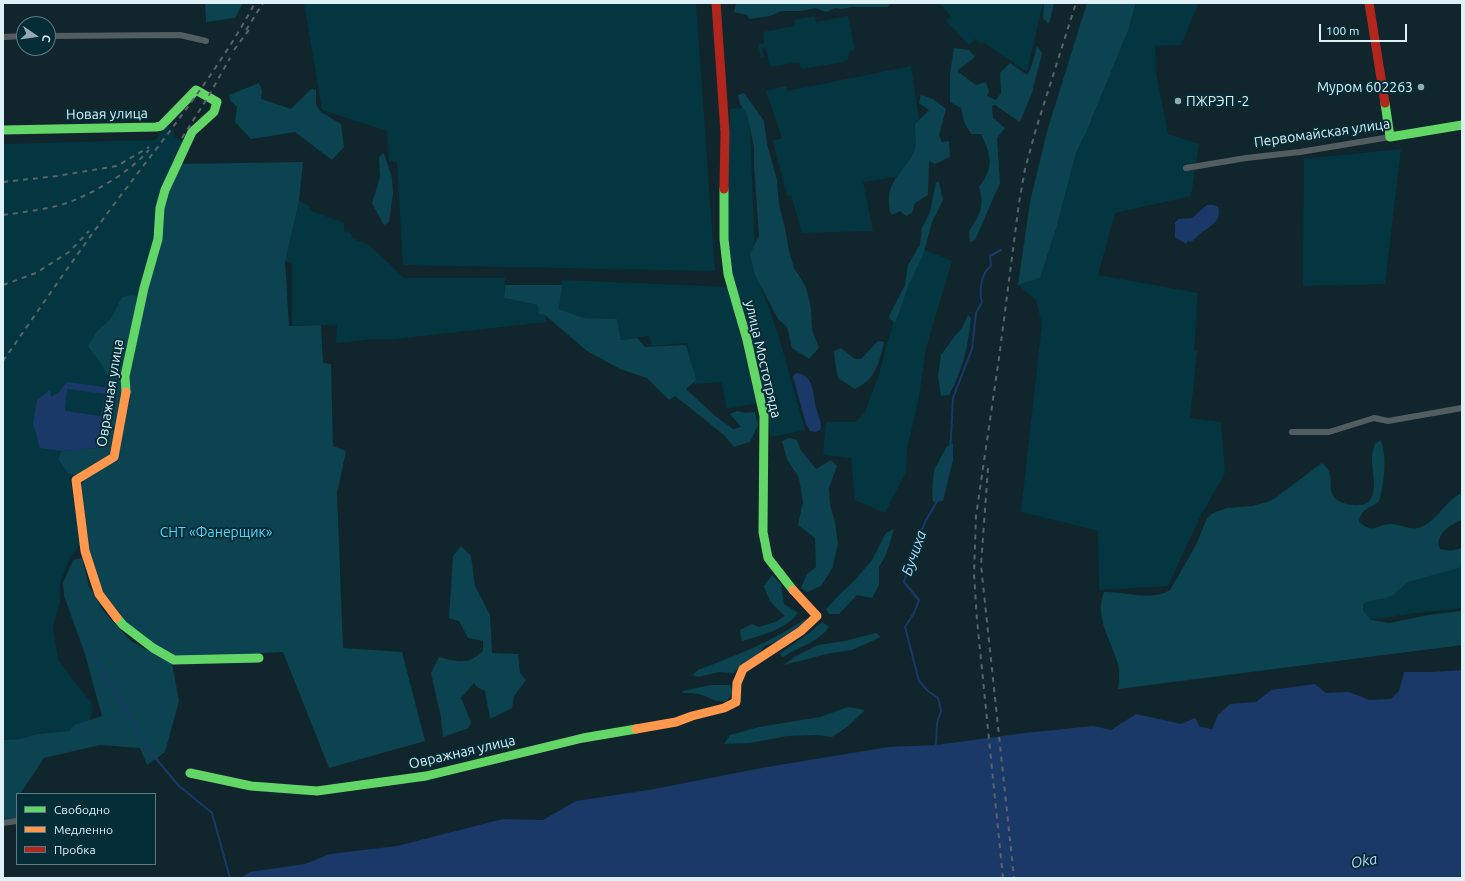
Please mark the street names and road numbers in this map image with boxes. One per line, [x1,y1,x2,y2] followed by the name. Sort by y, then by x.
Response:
[66,105,148,123] street label: Новая улица
[1253,115,1391,151] street label: Первомайская улица
[741,298,785,420] street label: улица Мостотряда
[93,338,127,448] street label: Овражная улица
[407,732,517,772] street label: Овражная улица

